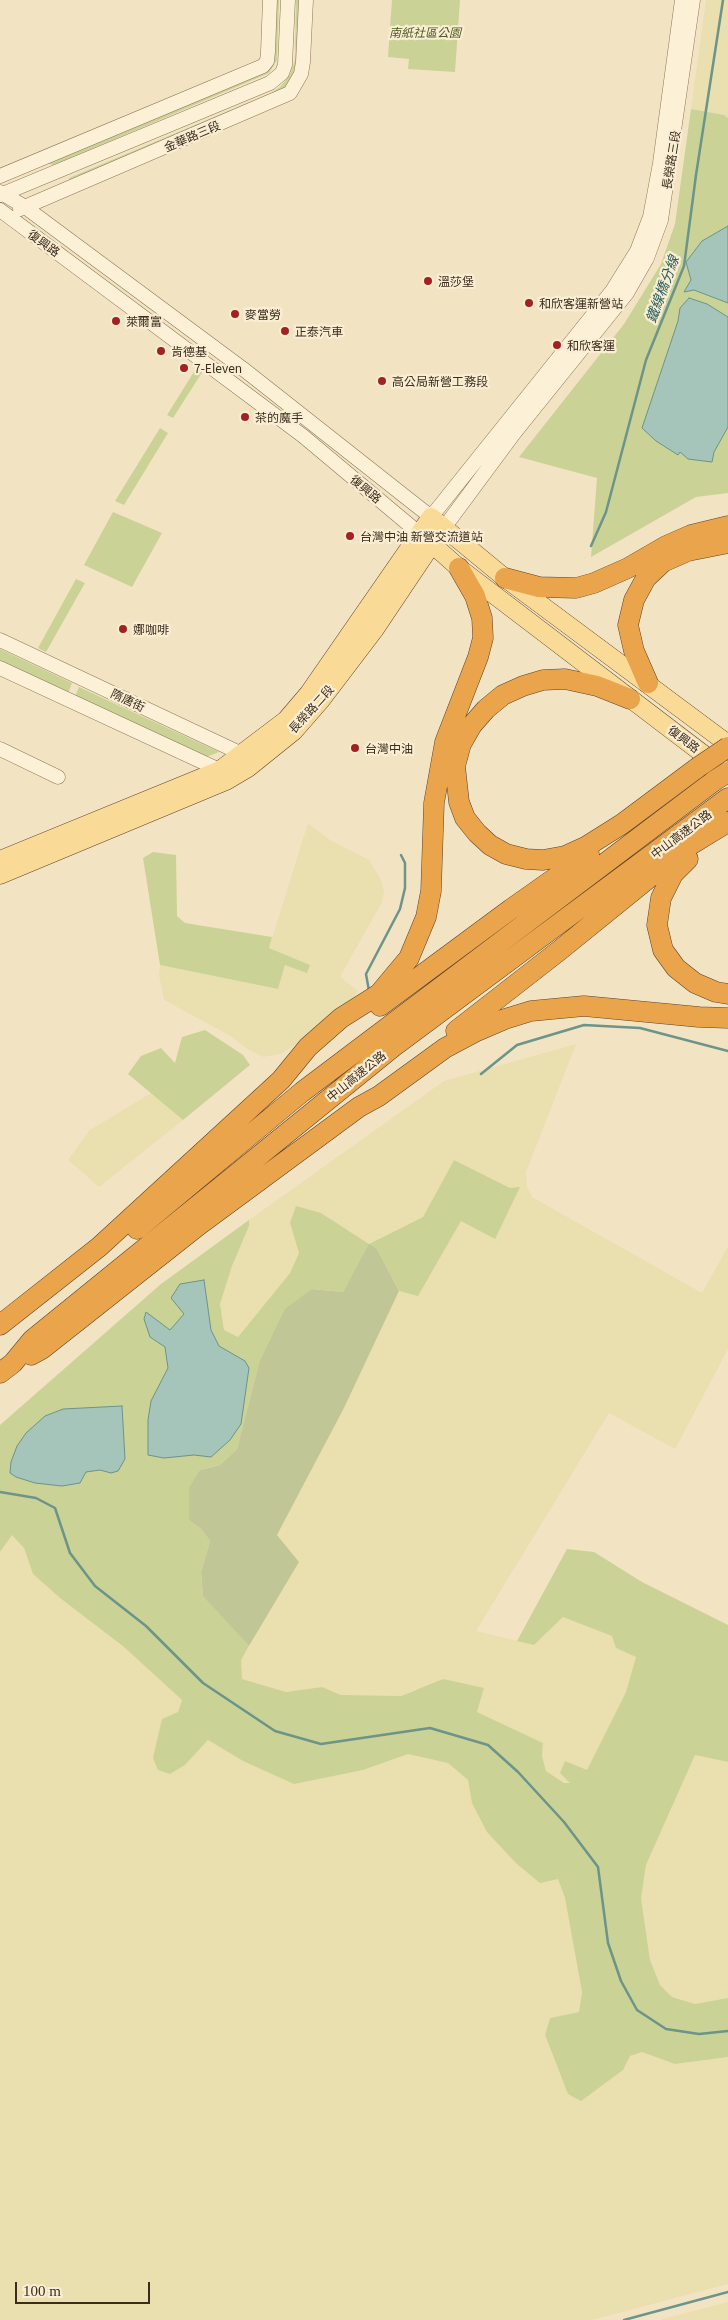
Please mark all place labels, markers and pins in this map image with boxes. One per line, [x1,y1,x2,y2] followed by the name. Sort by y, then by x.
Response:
[438,274,474,288] place label: 溫莎堡
[422,275,434,287] marker: 溫莎堡
[539,296,623,310] place label: 和欣客運新營站
[523,297,535,309] marker: 和欣客運新營站
[245,307,281,321] place label: 麥當勞
[229,308,241,320] marker: 麥當勞
[126,314,162,328] place label: 萊爾富
[110,315,122,327] marker: 萊爾富
[295,324,343,338] place label: 正泰汽車
[279,325,291,337] marker: 正泰汽車
[567,338,615,352] place label: 和欣客運
[551,339,563,351] marker: 和欣客運
[171,344,207,358] place label: 肯德基
[155,345,167,357] marker: 肯德基
[194,361,242,375] place label: 7-Eleven
[178,362,190,374] marker: 7-Eleven
[392,374,488,388] place label: 高公局新營工務段
[376,375,388,387] marker: 高公局新營工務段
[255,410,303,424] place label: 茶的魔手
[239,411,251,423] marker: 茶的魔手
[360,529,483,543] place label: 台灣中油 新營交流道站
[344,530,356,542] marker: 台灣中油 新營交流道站
[133,622,169,636] place label: 娜咖啡
[117,623,129,635] marker: 娜咖啡
[365,741,413,755] place label: 台灣中油
[349,742,361,754] marker: 台灣中油

